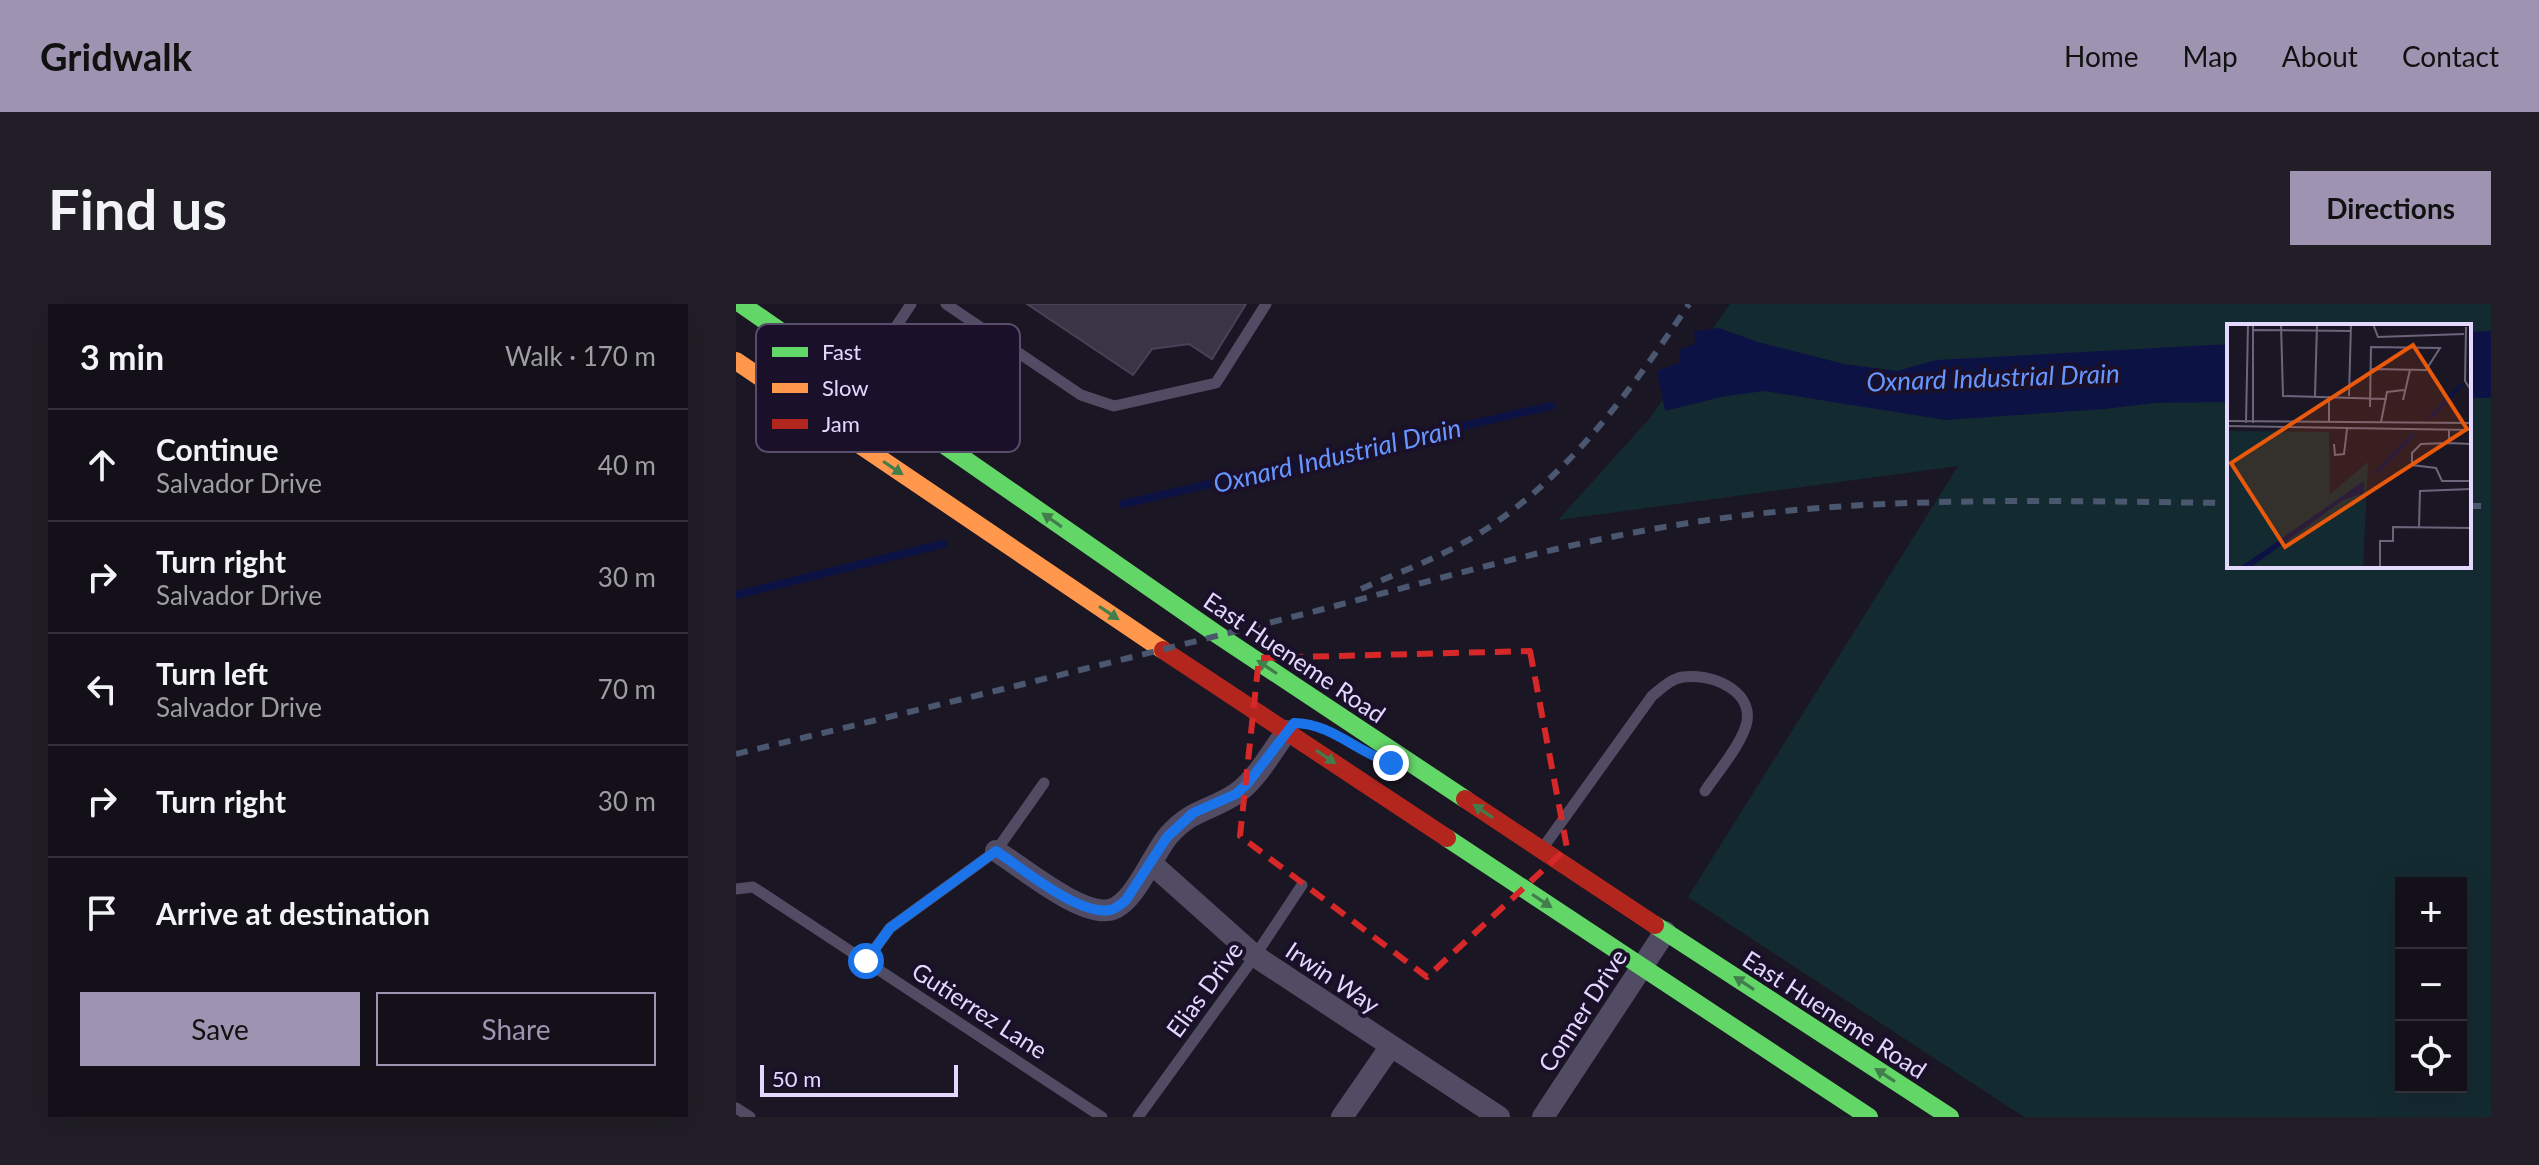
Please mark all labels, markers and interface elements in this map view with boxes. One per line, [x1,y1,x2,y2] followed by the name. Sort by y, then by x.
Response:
[40,33,192,79] text: Gridwalk
[2064,39,2139,73] text: Home
[2183,39,2238,73] text: Map
[2282,39,2358,73] text: About
[2402,39,2499,73] text: Contact
[2290,171,2491,245] button: Directions
[48,175,227,242] text: Find us
[756,324,1020,452] legend
[2227,324,2471,568] inset map
[80,336,164,377] text: 3 min
[822,338,861,365] text: Fast
[505,340,656,372] text: Walk · 170 m
[1866,357,2120,397] water label: Oxnard Industrial Drain
[822,374,869,401] text: Slow
[822,410,860,437] text: Jam
[1210,411,1464,499] water label: Oxnard Industrial Drain
[156,431,279,467] text: Continue
[80,443,124,487] icon: ahead
[598,449,656,481] text: 40 m
[883,460,904,475] one-way arrow
[156,467,322,499] text: Salvador Drive
[1042,513,1063,528] one-way arrow
[156,543,286,579] text: Turn right
[80,555,124,599] icon: right
[598,561,656,593] text: 30 m
[156,579,322,611] text: Salvador Drive
[1199,585,1391,729] street label: East Hueneme Road
[1098,605,1119,620] one-way arrow
[156,655,268,691] text: Turn left
[1256,660,1277,675] one-way arrow
[80,667,124,711] icon: left
[598,673,656,705] text: 70 m
[156,691,322,723] text: Salvador Drive
[1373,745,1409,781] route end
[1315,749,1336,764] one-way arrow
[80,779,124,823] icon: right
[156,783,286,819] text: Turn right
[598,785,656,817] text: 30 m
[1472,804,1494,819] one-way arrow
[2395,877,2467,1093] map controls
[2395,877,2467,949] button: +
[80,891,124,935] icon: arrive
[1531,894,1552,909] one-way arrow
[156,895,430,931] text: Arrive at destination
[1281,935,1386,1019] street label: Irwin Way
[1160,936,1248,1042] street label: Elias Drive
[848,943,884,979] route start
[1532,943,1632,1077] street label: Conner Drive
[1738,944,1932,1084] street label: East Hueneme Road
[2395,949,2467,1021] button: −
[907,956,1053,1064] street label: Gutierrez Lane
[1733,977,1755,991] one-way arrow
[80,992,360,1066] button: Save
[376,992,656,1066] button: Share
[2395,1021,2467,1093] button: locate
[760,1061,958,1097] scale bar
[772,1065,821,1092] text: 50 m
[1874,1067,1895,1082] one-way arrow

